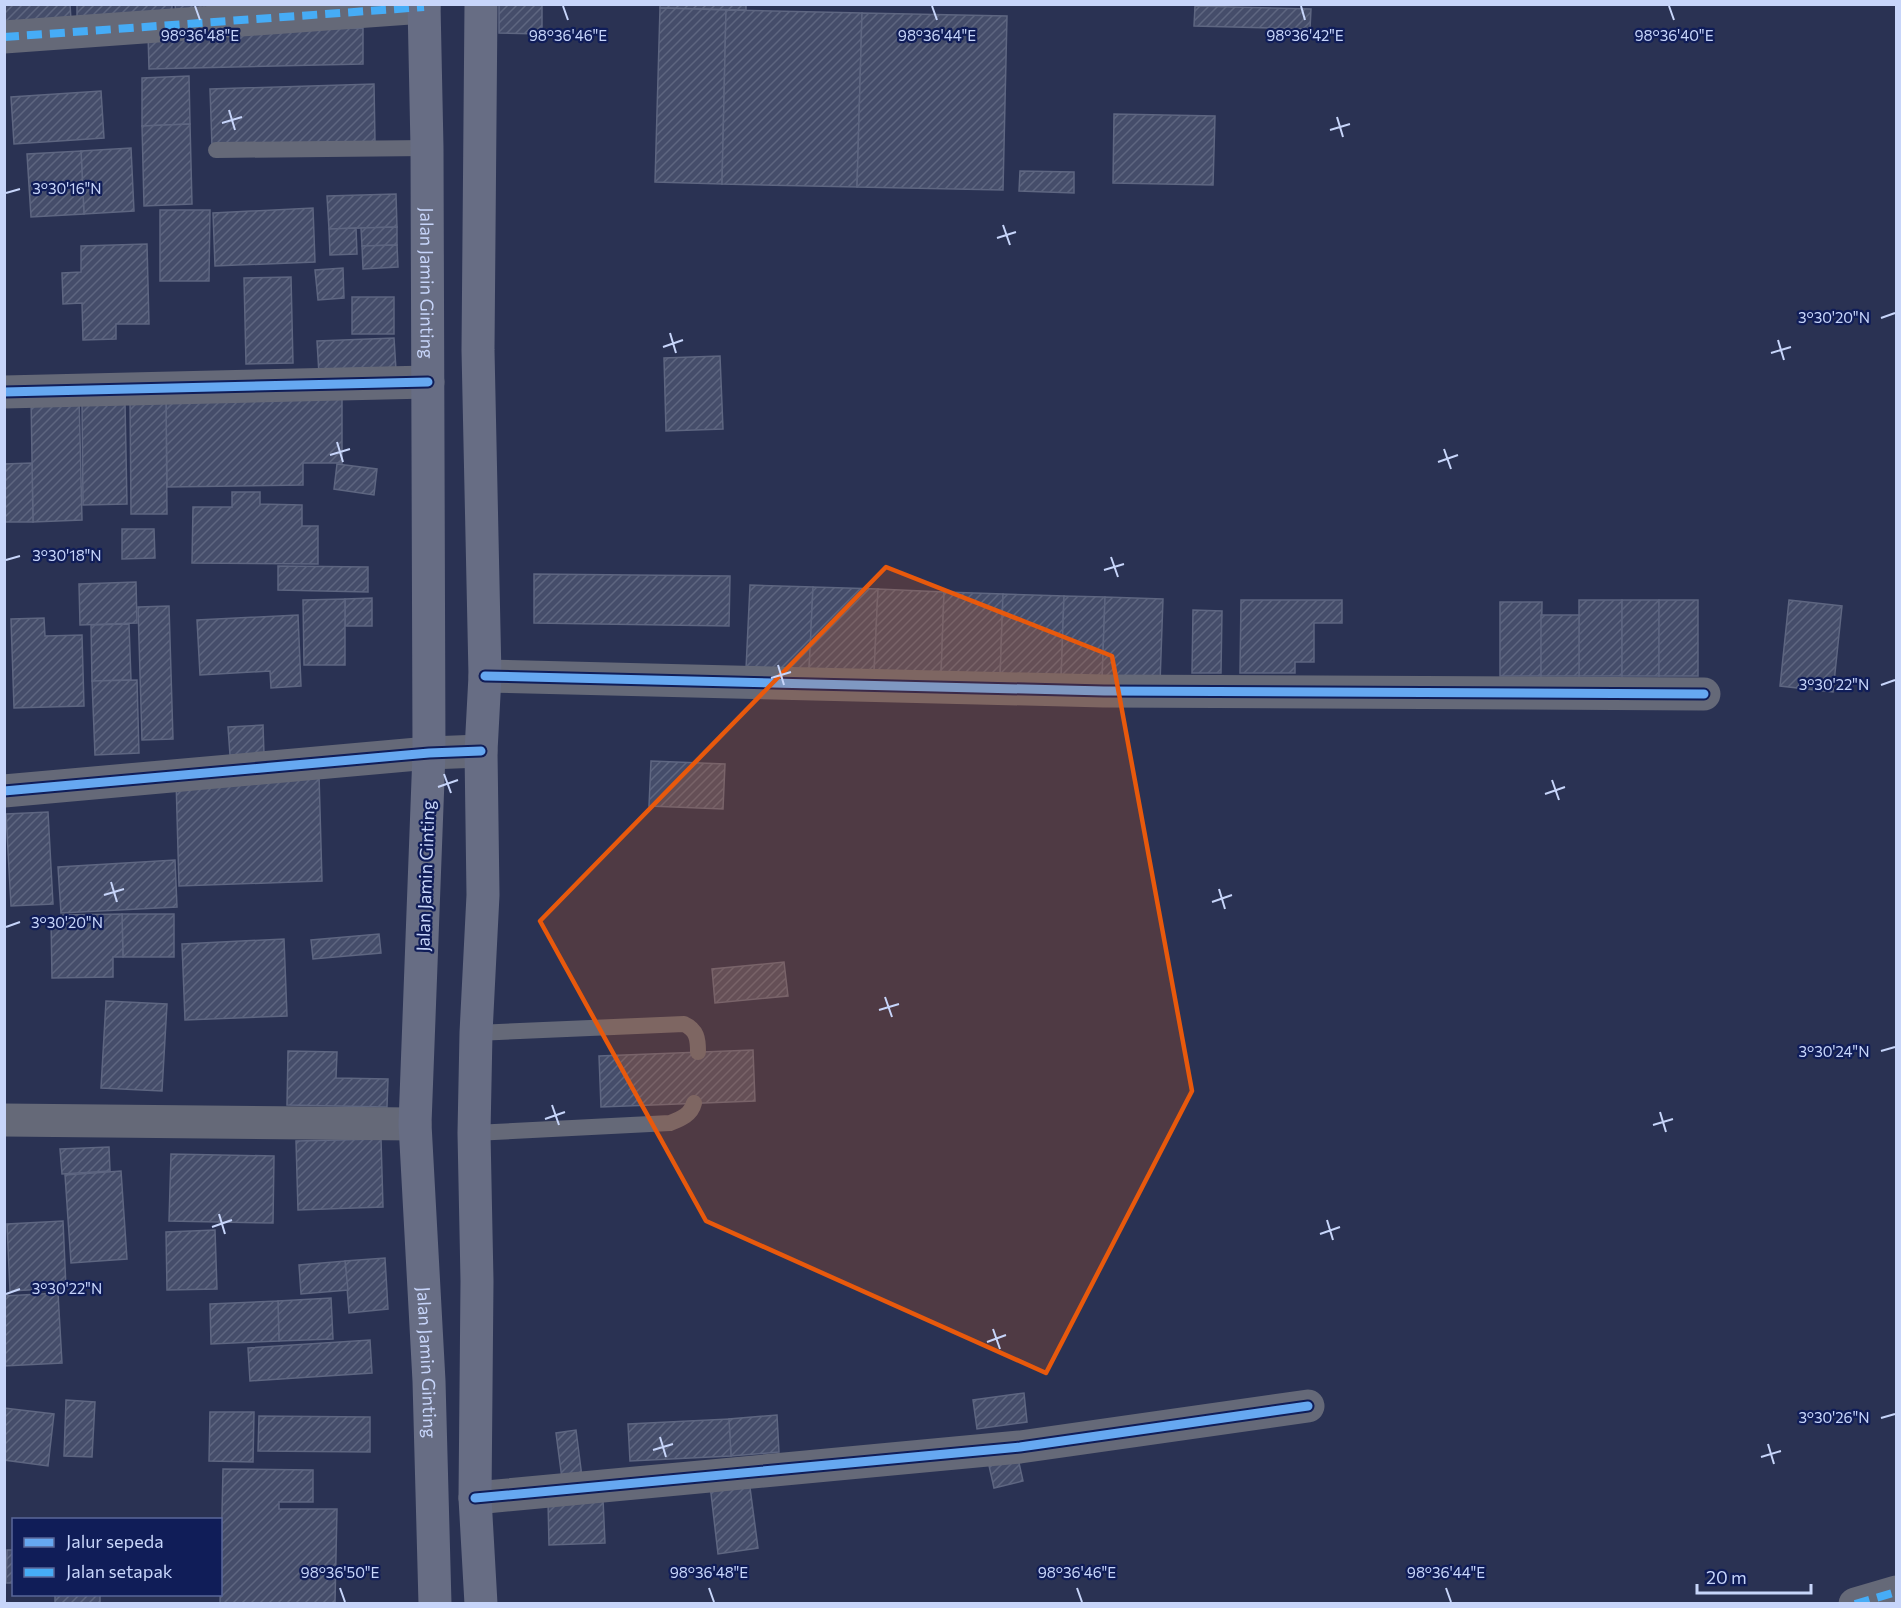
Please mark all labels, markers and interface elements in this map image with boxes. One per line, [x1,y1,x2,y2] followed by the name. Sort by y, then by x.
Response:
[161,26,239,44] text: 98°36'48"E
[529,26,607,44] text: 98°36'46"E
[898,26,976,44] text: 98°36'44"E
[1266,26,1344,44] text: 98°36'42"E
[1634,26,1714,44] text: 98°36'40"E
[32,179,102,197] text: 3°30'16"N
[416,207,439,359] street label: Jalan Jamin Ginting
[1798,308,1870,326] text: 3°30'20"N
[32,546,102,564] text: 3°30'18"N
[1799,675,1869,693] text: 3°30'22"N
[411,800,439,952] street label: Jalan Jamin Ginting
[31,913,103,931] text: 3°30'20"N
[1799,1042,1869,1060] text: 3°30'24"N
[32,1279,102,1297] text: 3°30'22"N
[413,1286,442,1439] street label: Jalan Jamin Ginting
[1798,1408,1870,1426] text: 3°30'26"N
[12,1518,222,1596] legend
[66,1530,164,1552] text: Jalur sepeda
[1697,1557,1811,1595] scale bar
[66,1560,173,1582] text: Jalan setapak
[301,1563,380,1581] text: 98°36'50"E
[670,1563,748,1581] text: 98°36'48"E
[1038,1563,1116,1581] text: 98°36'46"E
[1407,1563,1485,1581] text: 98°36'44"E
[1706,1566,1747,1588] text: 20 m

